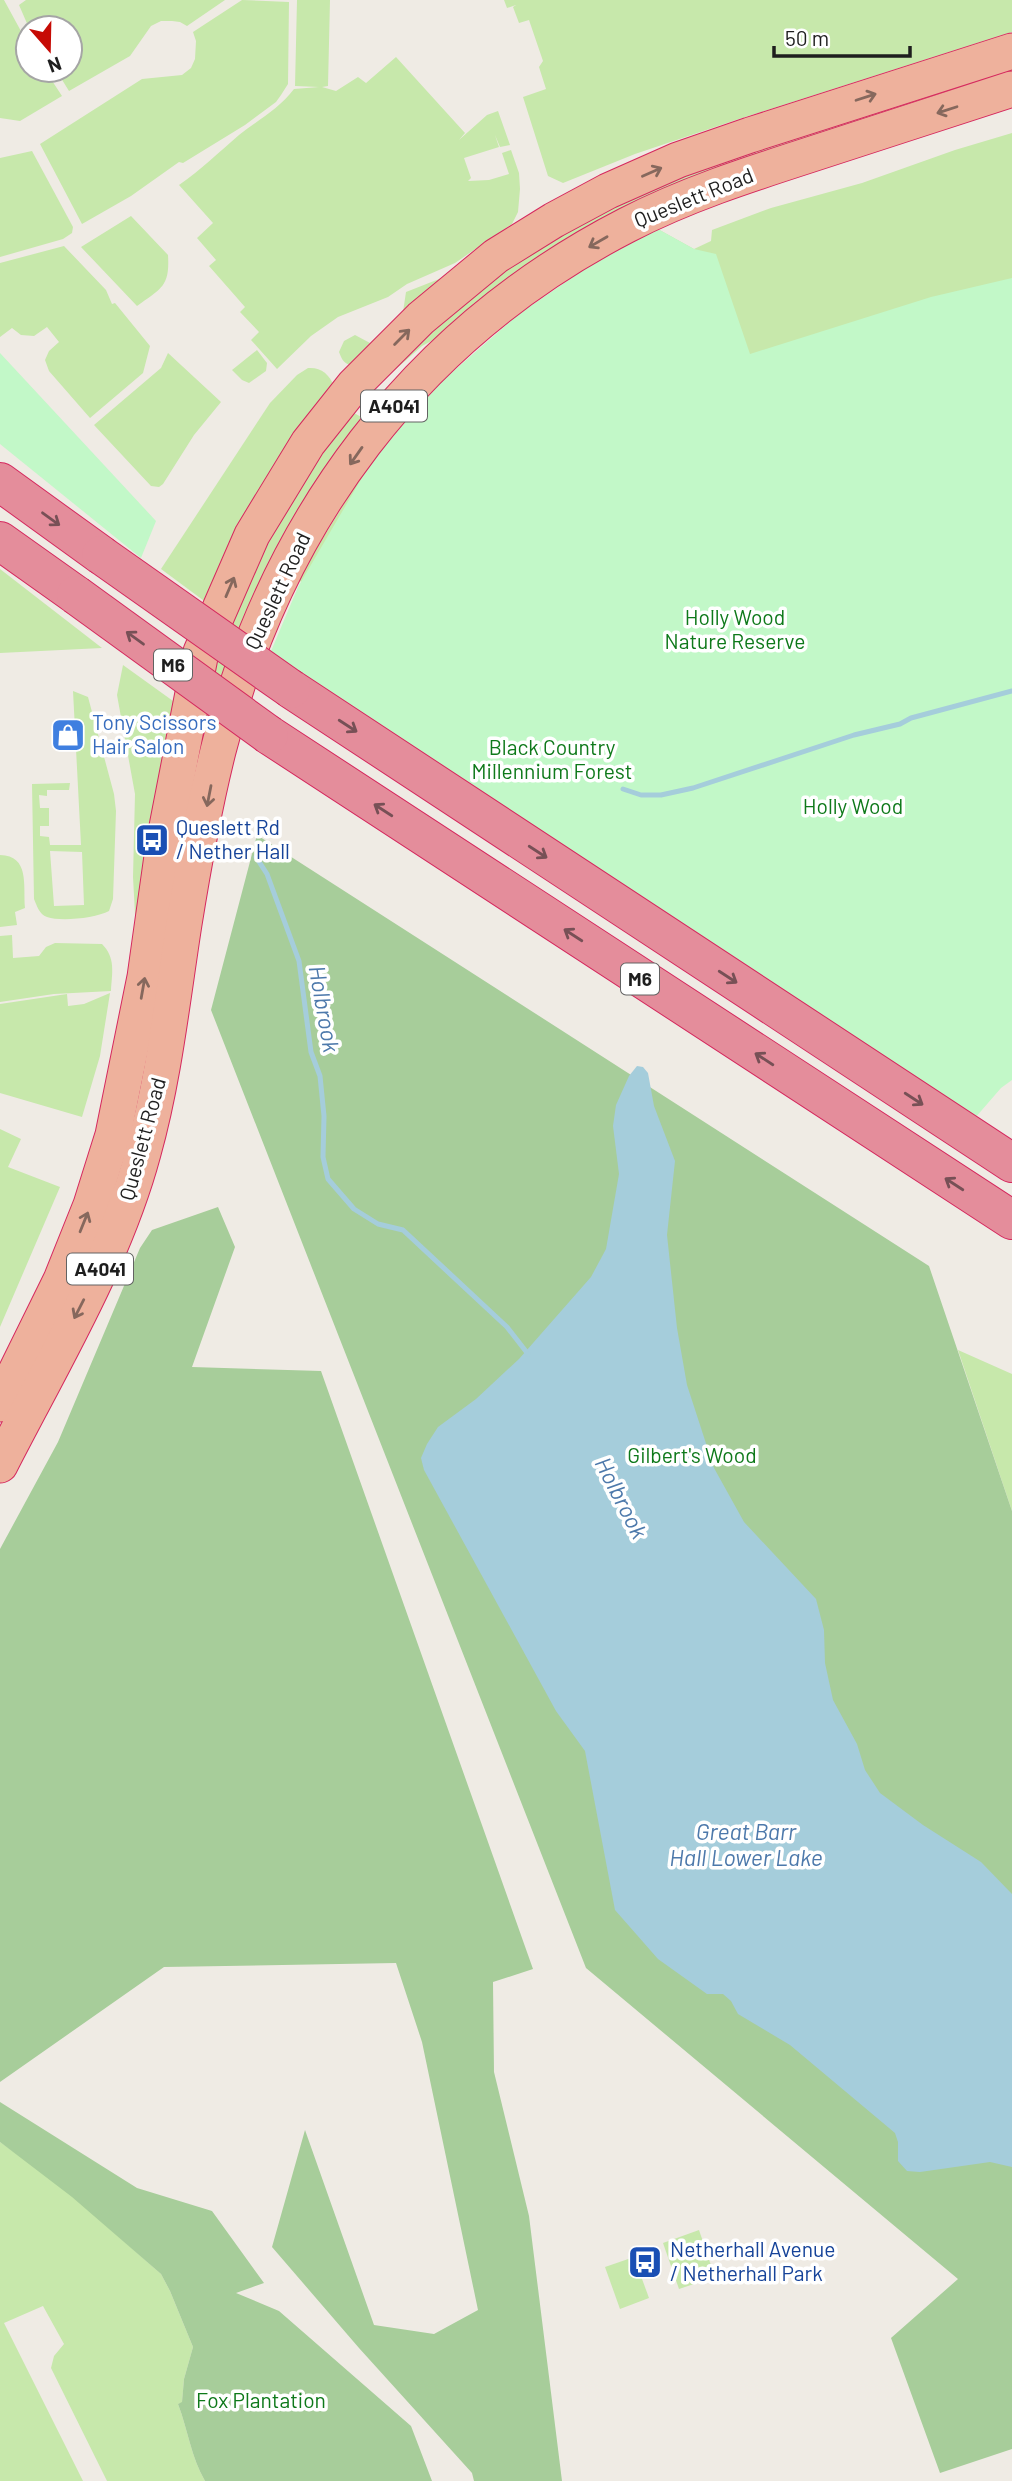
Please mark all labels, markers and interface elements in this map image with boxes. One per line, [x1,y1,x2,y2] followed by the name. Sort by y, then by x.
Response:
[14,14,84,84] north arrow
[774,14,911,58] scale bar
[785,25,829,50] text: 50 m
[45,52,65,78] text: N
[855,90,877,103] one-way arrow
[937,105,959,117] one-way arrow
[630,161,757,232] street label: Queslett Road
[640,165,662,178] one-way arrow
[588,235,608,249] one-way arrow
[394,329,411,346] one-way arrow
[361,390,427,422] road number: A4041
[349,446,363,465] one-way arrow
[41,512,60,526] one-way arrow
[239,528,315,653] street label: Queslett Road
[224,577,237,598] one-way arrow
[665,604,805,653] park label: Holly Wood Nature Reserve
[126,630,145,645] one-way arrow
[154,650,192,680] road number: M6
[92,709,217,758] place label: Tony Scissors Hair Salon
[49,716,87,754] shop icon: Tony Scissors Hair Salon
[338,719,357,734] one-way arrow
[472,734,632,783] park label: Black Country Millennium Forest
[202,784,216,807] one-way arrow
[803,793,903,818] park label: Holly Wood
[374,803,393,817] one-way arrow
[176,814,290,863] place label: Queslett Rd / Nether Hall
[133,821,171,859] bus stop icon: Queslett Rd / Nether Hall
[528,844,547,859] one-way arrow
[564,928,583,942] one-way arrow
[304,963,346,1054] water label: Holbrook
[621,964,659,995] road number: M6
[718,970,737,984] one-way arrow
[137,977,151,1000] one-way arrow
[754,1052,774,1066] one-way arrow
[113,1074,170,1203] street label: Queslett Road
[904,1092,923,1106] one-way arrow
[945,1176,964,1191] one-way arrow
[78,1212,91,1234] one-way arrow
[67,1254,133,1284] road number: A4041
[72,1298,86,1319] one-way arrow
[627,1442,757,1467] park label: Gilbert's Wood
[590,1452,654,1543] water label: Holbrook
[669,1817,823,1871] water label: Great Barr Hall Lower Lake
[670,2236,836,2285] place label: Netherhall Avenue / Netherhall Park
[626,2243,664,2281] bus stop icon: Netherhall Avenue / Netherhall Park
[196,2387,326,2412] park label: Fox Plantation

